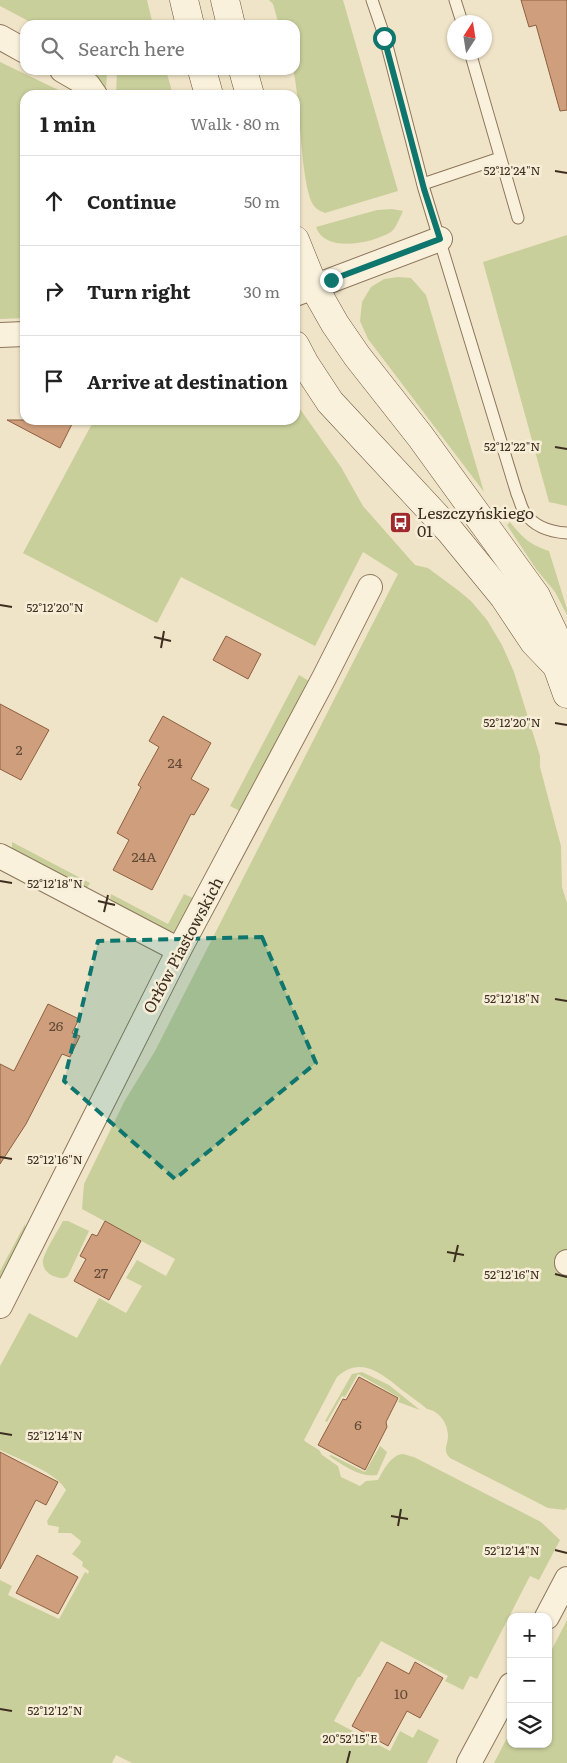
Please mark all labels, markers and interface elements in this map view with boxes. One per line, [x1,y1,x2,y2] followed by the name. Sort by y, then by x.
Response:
[447,15,492,60] north arrow
[20,20,300,75] search box
[373,27,396,50] route start
[38,34,66,62] icon: search
[78,34,185,62] text: Search here
[40,107,96,138] text: 1 min
[191,111,280,135] text: Walk · 80 m
[483,161,541,179] text: 52°12'24"N
[40,187,68,215] icon: ahead
[87,187,176,215] text: Continue
[244,189,280,213] text: 50 m
[320,269,343,292] route end
[40,277,68,305] icon: right
[87,277,191,305] text: Turn right
[243,279,280,303] text: 30 m
[40,367,68,395] icon: arrive
[87,367,288,395] text: Arrive at destination
[484,437,540,455] text: 52°12'22"N
[417,500,534,542] place label: Leszczyńskiego 01
[389,510,413,534] bus stop icon: Leszczyńskiego 01
[26,598,84,616] text: 52°12'20"N
[483,713,541,731] text: 52°12'20"N
[15,739,23,759] house number: 2
[168,752,183,772] house number: 24
[131,846,157,866] house number: 24A
[136,872,228,1017] street label: Orłów Piastowskich
[27,874,83,892] text: 52°12'18"N
[484,989,540,1007] text: 52°12'18"N
[49,1015,64,1035] house number: 26
[27,1150,83,1168] text: 52°12'16"N
[94,1262,108,1282] house number: 27
[484,1265,540,1283] text: 52°12'16"N
[354,1414,362,1434] house number: 6
[27,1426,83,1444] text: 52°12'14"N
[484,1541,540,1559] text: 52°12'14"N
[507,1613,552,1748] map controls
[507,1613,552,1658] button: +
[507,1658,552,1703] button: −
[394,1683,408,1703] house number: 10
[27,1701,83,1719] text: 52°12'12"N
[507,1703,552,1748] button: layers
[322,1729,378,1747] text: 20°52'15"E

